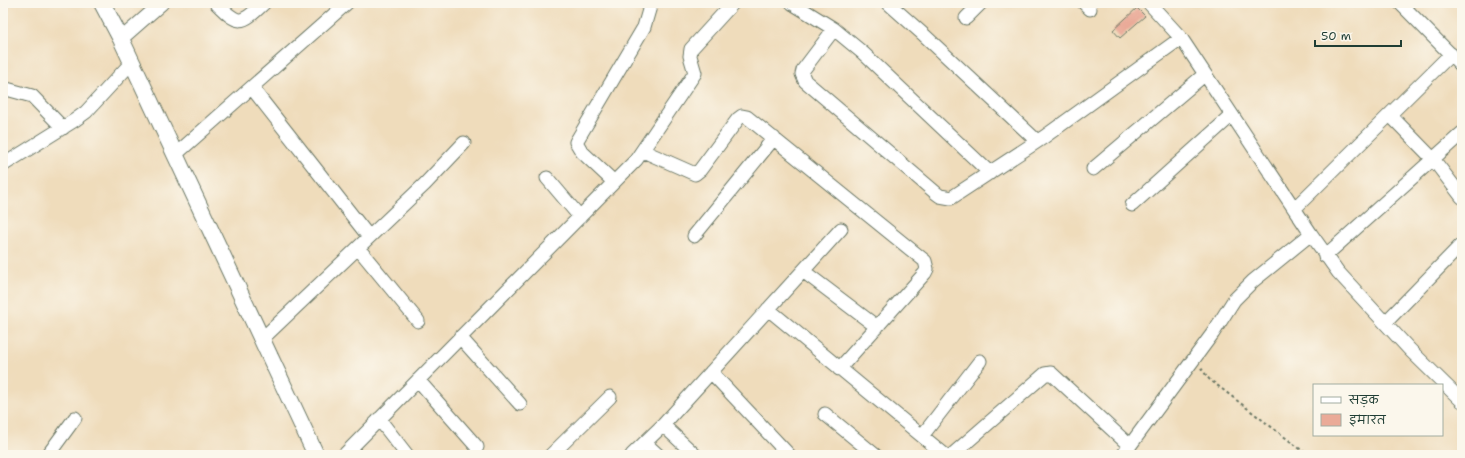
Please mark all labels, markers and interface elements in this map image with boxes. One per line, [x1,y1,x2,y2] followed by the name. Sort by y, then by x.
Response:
[1315,22,1401,48] scale bar
[1321,28,1351,44] text: 50 m
[1313,384,1443,436] legend
[1348,392,1380,408] text: सड़क
[1349,412,1387,428] text: इमारत

